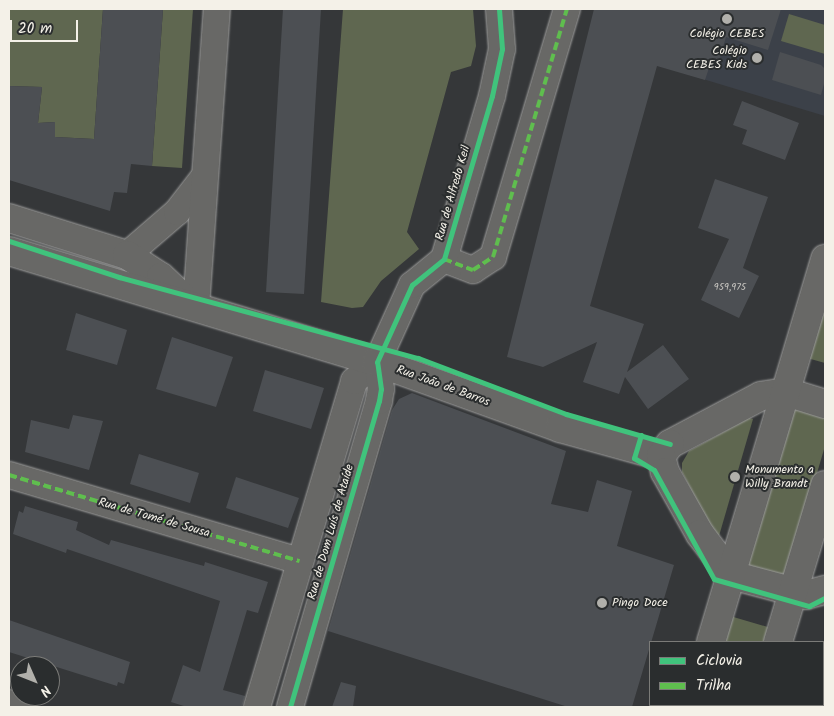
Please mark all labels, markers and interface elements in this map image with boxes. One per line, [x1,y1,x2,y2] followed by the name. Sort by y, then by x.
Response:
[12,10,80,42] scale bar
[721,13,733,25] marker: Colégio CEBES
[18,17,52,41] text: 20 m
[690,27,764,41] place label: Colégio CEBES
[686,44,747,72] place label: Colégio CEBES Kids
[751,52,763,64] marker: Colégio CEBES Kids
[433,144,473,242] street label: Rua de Alfredo Keil
[714,282,746,294] house number: 959,975
[394,362,492,410] street label: Rua João de Barros
[305,463,357,601] street label: Rua de Dom Luís de Ataíde
[745,463,814,491] place label: Monumento a Willy Brandt
[729,471,741,483] marker: Monumento a Willy Brandt
[97,495,211,541] street label: Rua de Tomé de Sousa
[612,596,668,610] place label: Pingo Doce
[596,597,608,609] marker: Pingo Doce
[649,641,824,706] legend
[696,649,743,673] text: Ciclovia
[10,656,60,706] north arrow
[696,674,731,698] text: Trilha
[34,680,56,702] text: N

